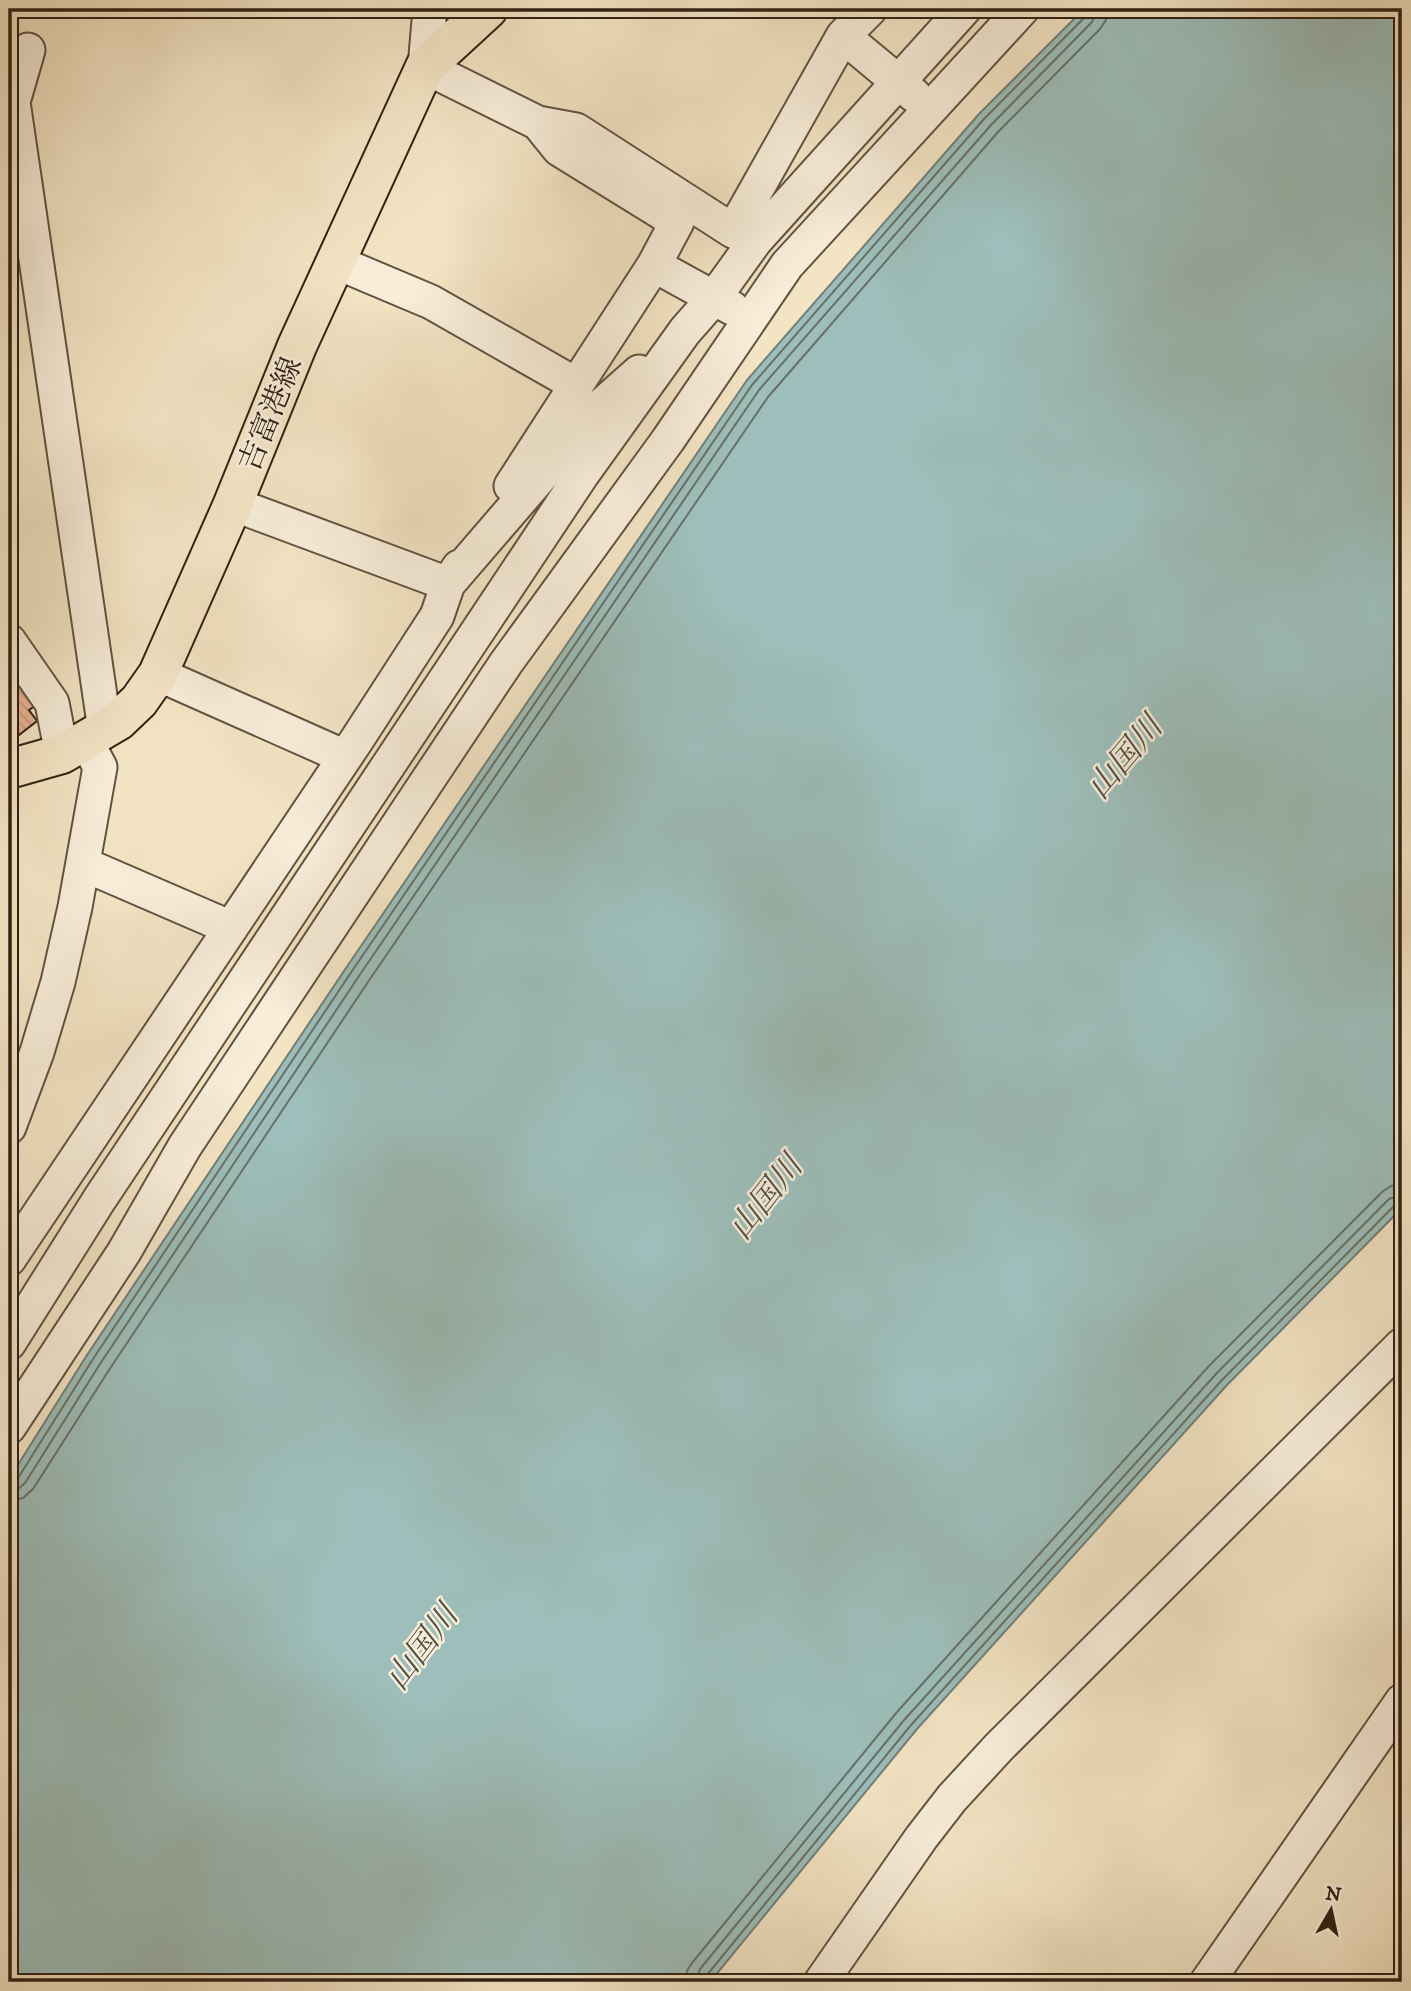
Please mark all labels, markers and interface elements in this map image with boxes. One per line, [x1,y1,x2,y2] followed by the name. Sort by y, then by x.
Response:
[232,352,311,477] street label: 吉富港線
[1079,706,1174,808] water label: 山国川
[721,1146,814,1248] water label: 山国川
[378,1595,469,1699] water label: 山国川
[1296,1876,1366,1946] north arrow
[1324,1882,1343,1907] text: N

